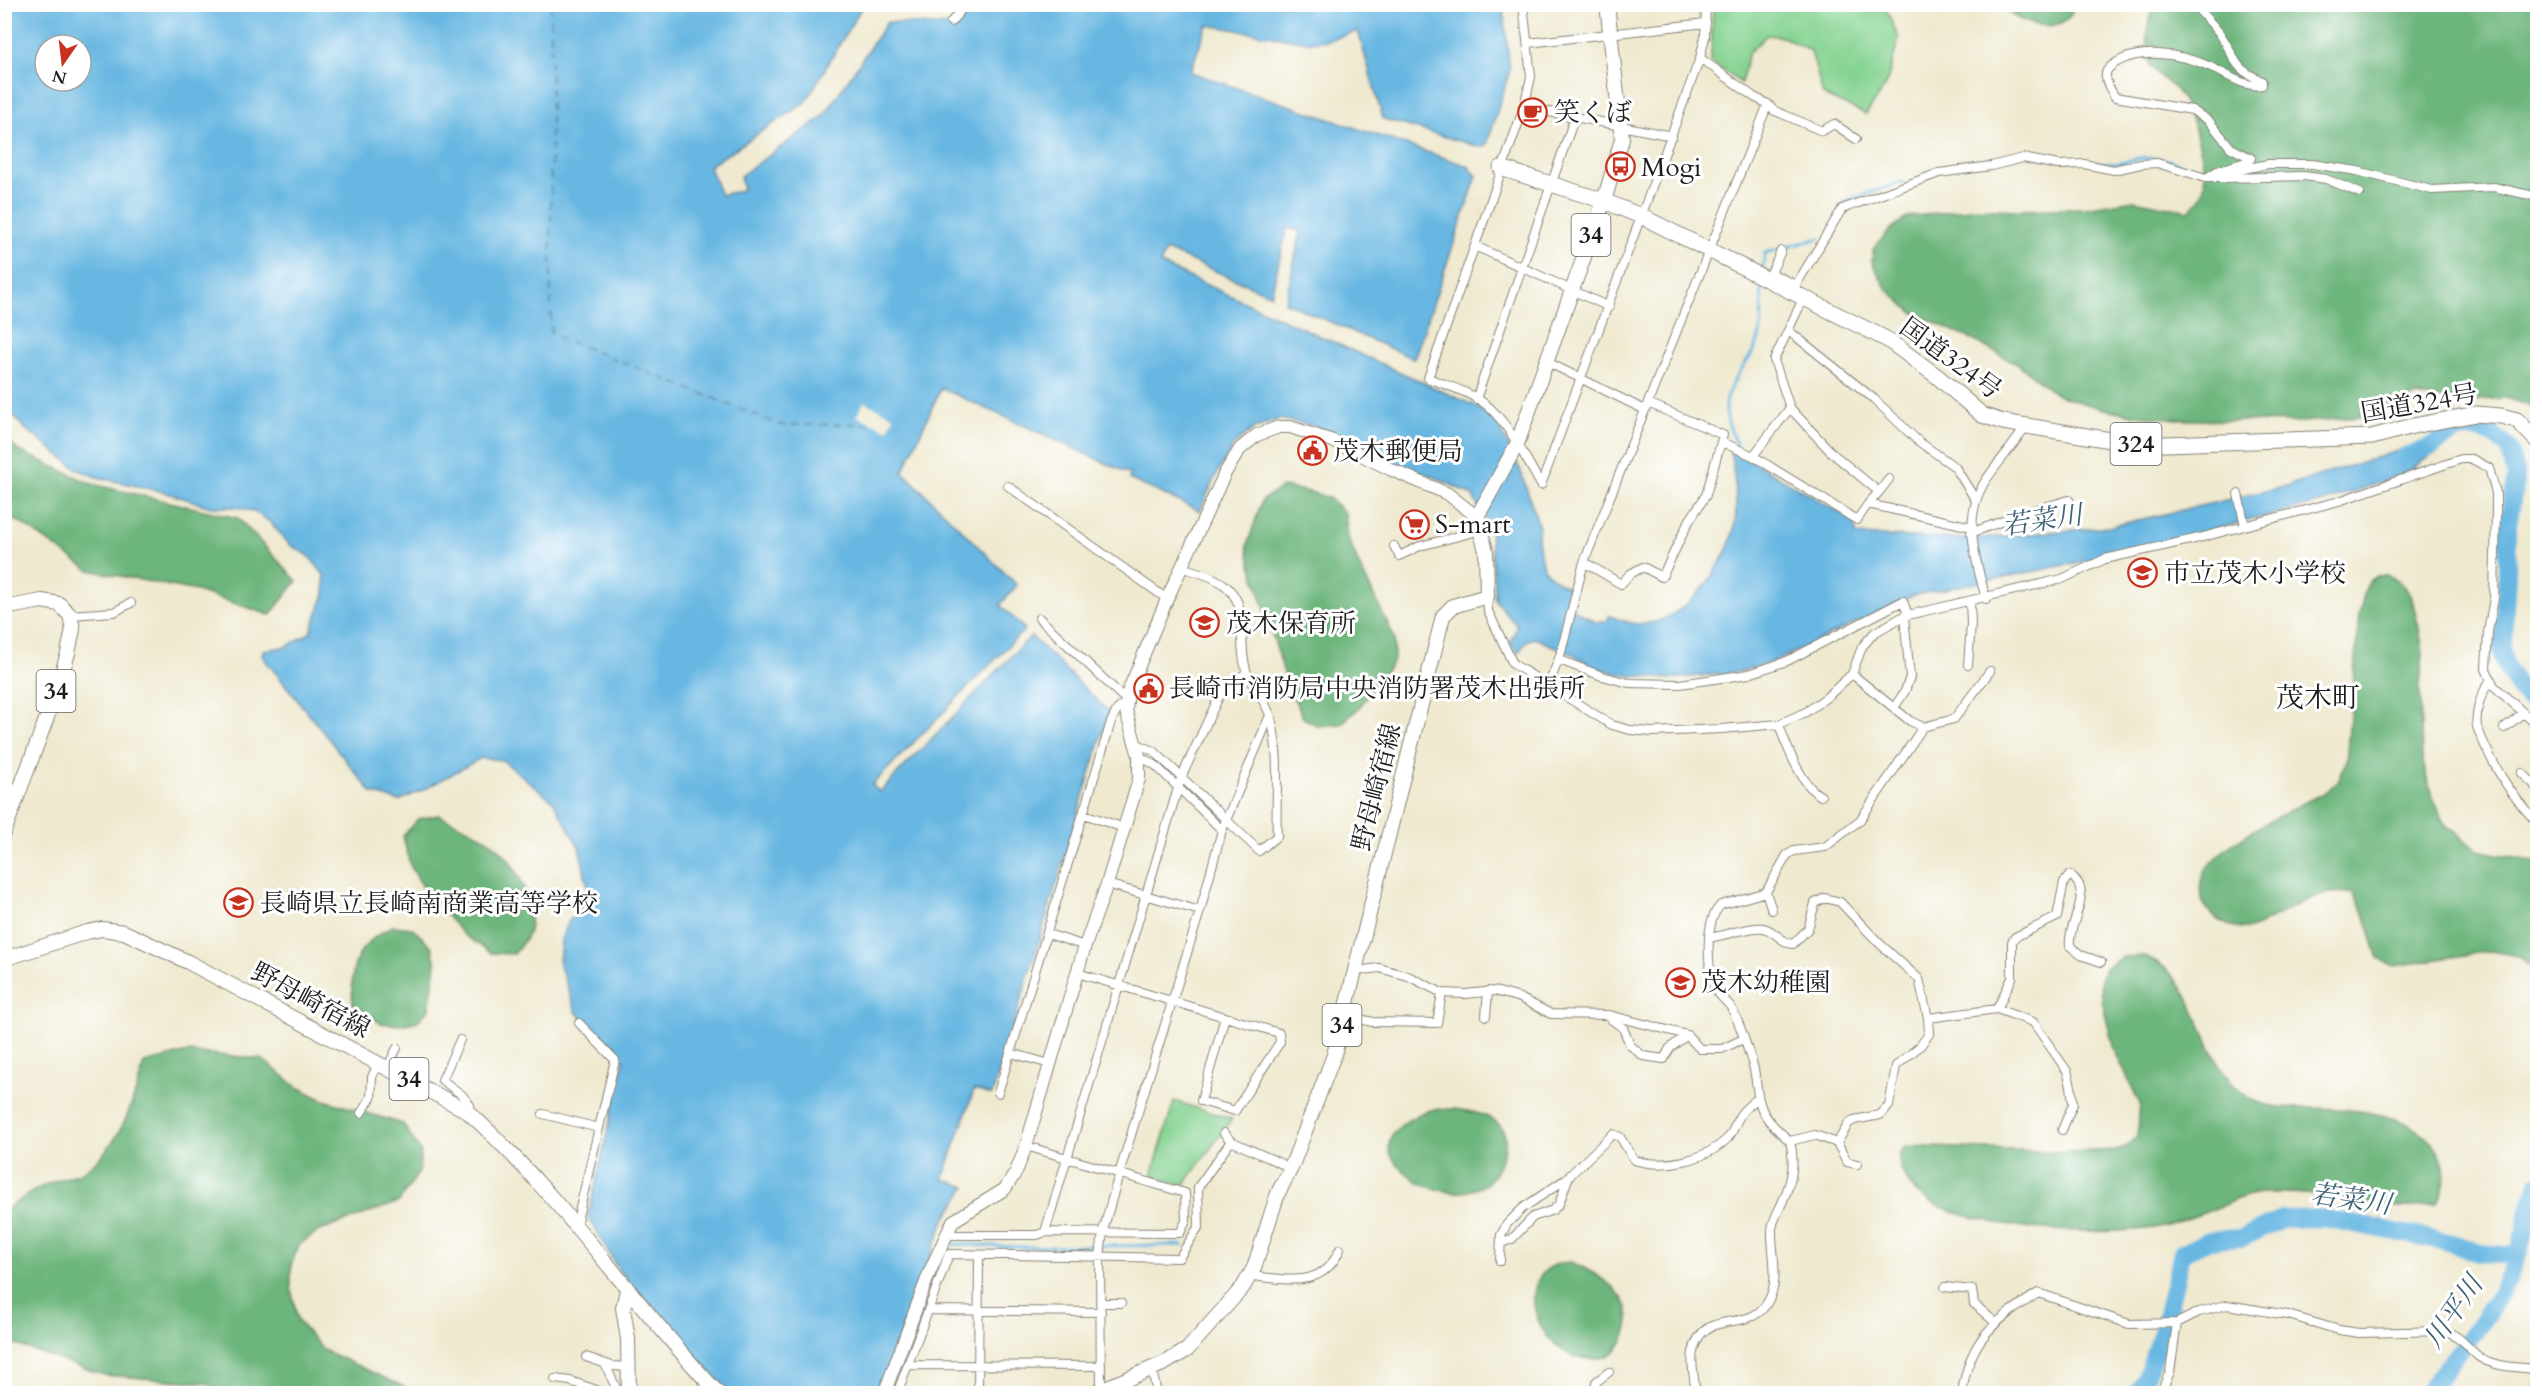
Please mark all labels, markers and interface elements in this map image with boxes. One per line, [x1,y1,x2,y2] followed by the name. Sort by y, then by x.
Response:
[33,33,93,93] north arrow
[50,64,69,89] text: N
[1554,95,1632,130] place label: 笑くぼ
[1517,96,1549,128] cafe icon: 笑くぼ
[1641,150,1701,185] place label: Mogi
[1604,151,1636,183] bus stop icon: Mogi
[1572,214,1610,256] road number: 34
[1893,310,2009,407] street label: 国道324号
[2358,376,2480,431] street label: 国道324号
[2110,423,2162,465] road number: 324
[1333,434,1463,469] place label: 茂木郵便局
[1296,435,1328,467] public building icon: 茂木郵便局
[1999,496,2088,544] water label: 若菜川
[1435,507,1511,542] place label: S-mart
[1398,508,1430,540] supermarket icon: S-mart
[2164,556,2346,591] place label: 市立茂木小学校
[2127,557,2159,589] school or university icon: 市立茂木小学校
[1226,606,1356,641] place label: 茂木保育所
[1189,607,1221,639] school or university icon: 茂木保育所
[36,670,76,712] road number: 34
[1169,671,1585,706] place label: 長崎市消防局中央消防署茂木出張所
[1132,672,1164,704] public building icon: 長崎市消防局中央消防署茂木出張所
[2276,679,2360,717] district label: 茂木町
[1344,720,1409,854] street label: 野母崎宿線
[260,886,598,921] place label: 長崎県立長崎南商業高等学校
[223,887,255,919] school or university icon: 長崎県立長崎南商業高等学校
[245,954,376,1046] street label: 野母崎宿線
[1701,965,1831,1000] place label: 茂木幼稚園
[1664,966,1696,998] school or university icon: 茂木幼稚園
[1322,1004,1362,1046] road number: 34
[390,1058,428,1100] road number: 34
[2308,1176,2397,1224] water label: 若菜川
[2415,1266,2494,1356] water label: 川平川

